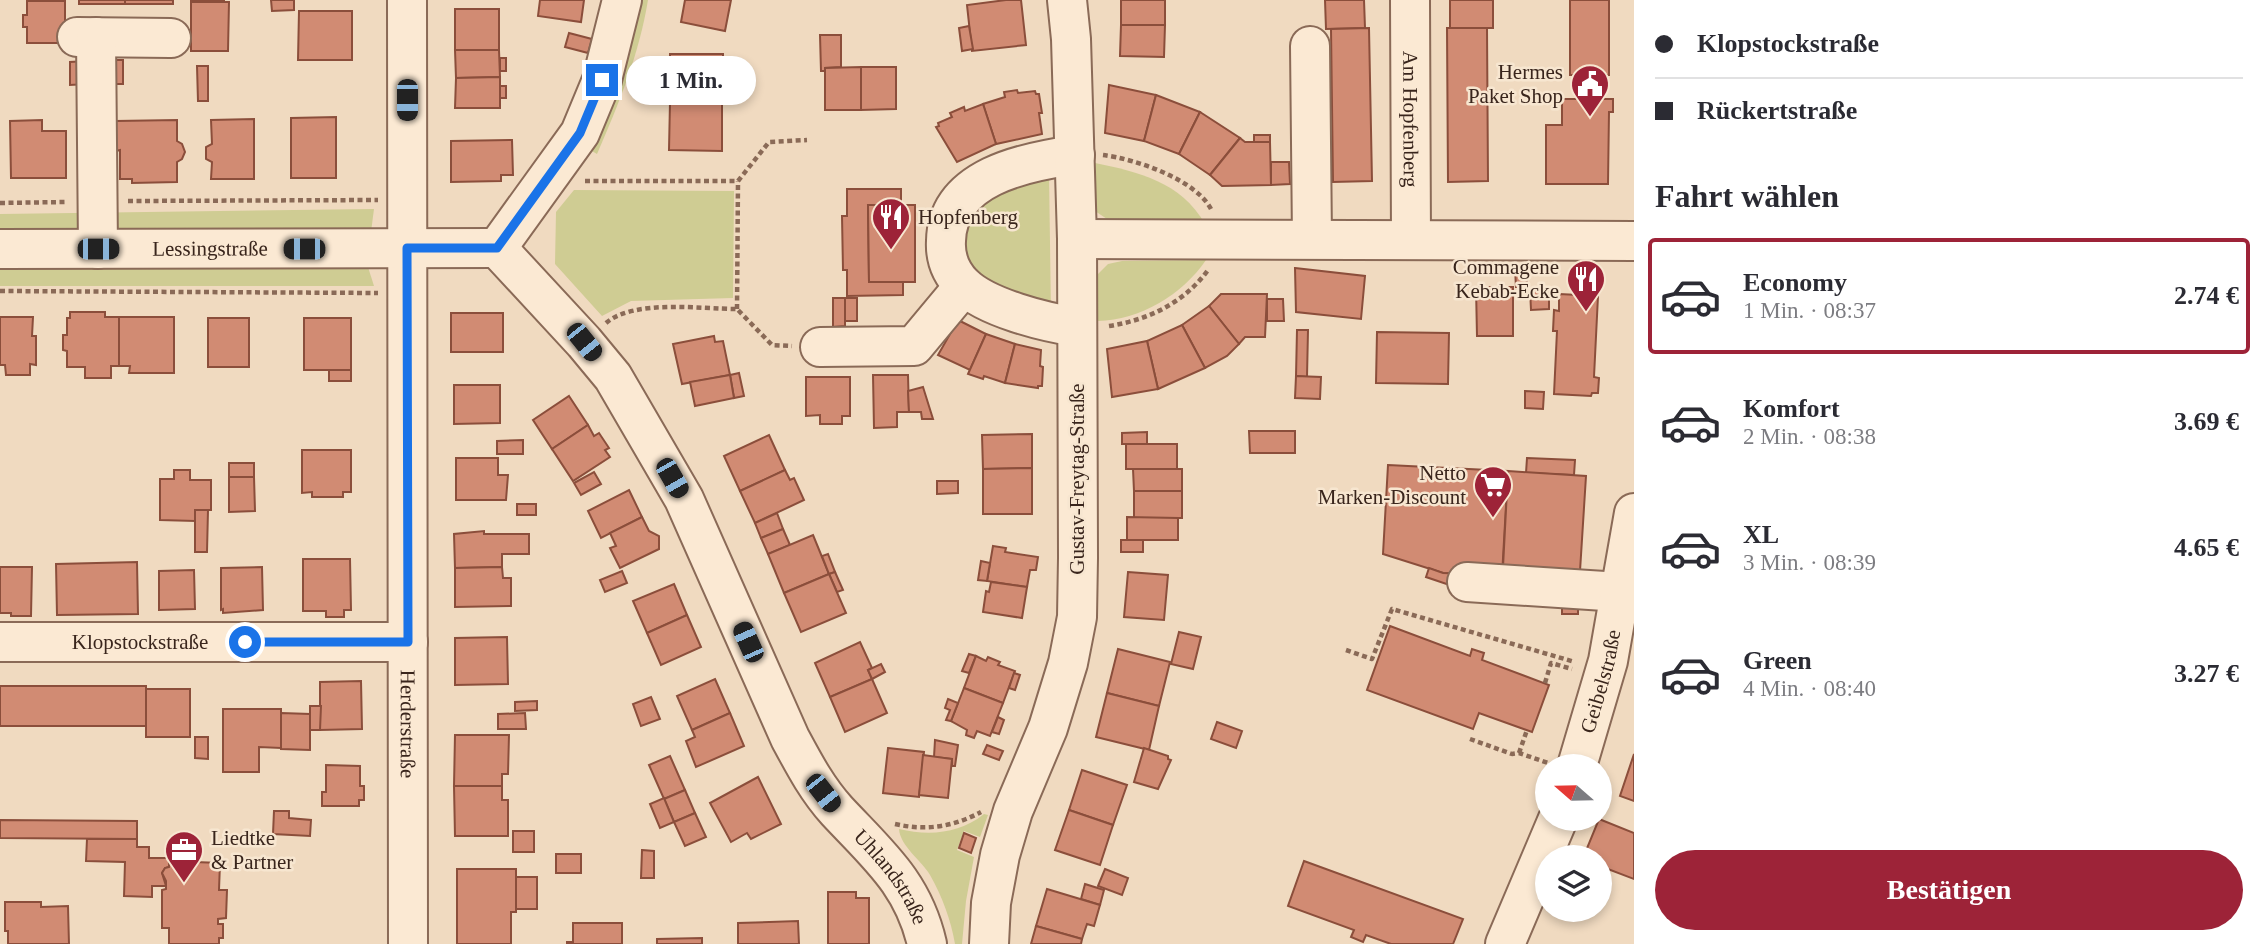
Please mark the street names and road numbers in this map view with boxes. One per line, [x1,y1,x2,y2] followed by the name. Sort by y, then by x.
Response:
[1398,51,1423,188] street label: Am Hopfenberg
[152,236,268,261] street label: Lessingstraße
[1065,383,1089,575] street label: Gustav-Freytag-Straße
[1575,628,1625,736] street label: Geibelstraße
[72,630,208,654] street label: Klopstockstraße
[396,670,420,778] street label: Herderstraße
[849,824,932,928] street label: Uhlandstraße

